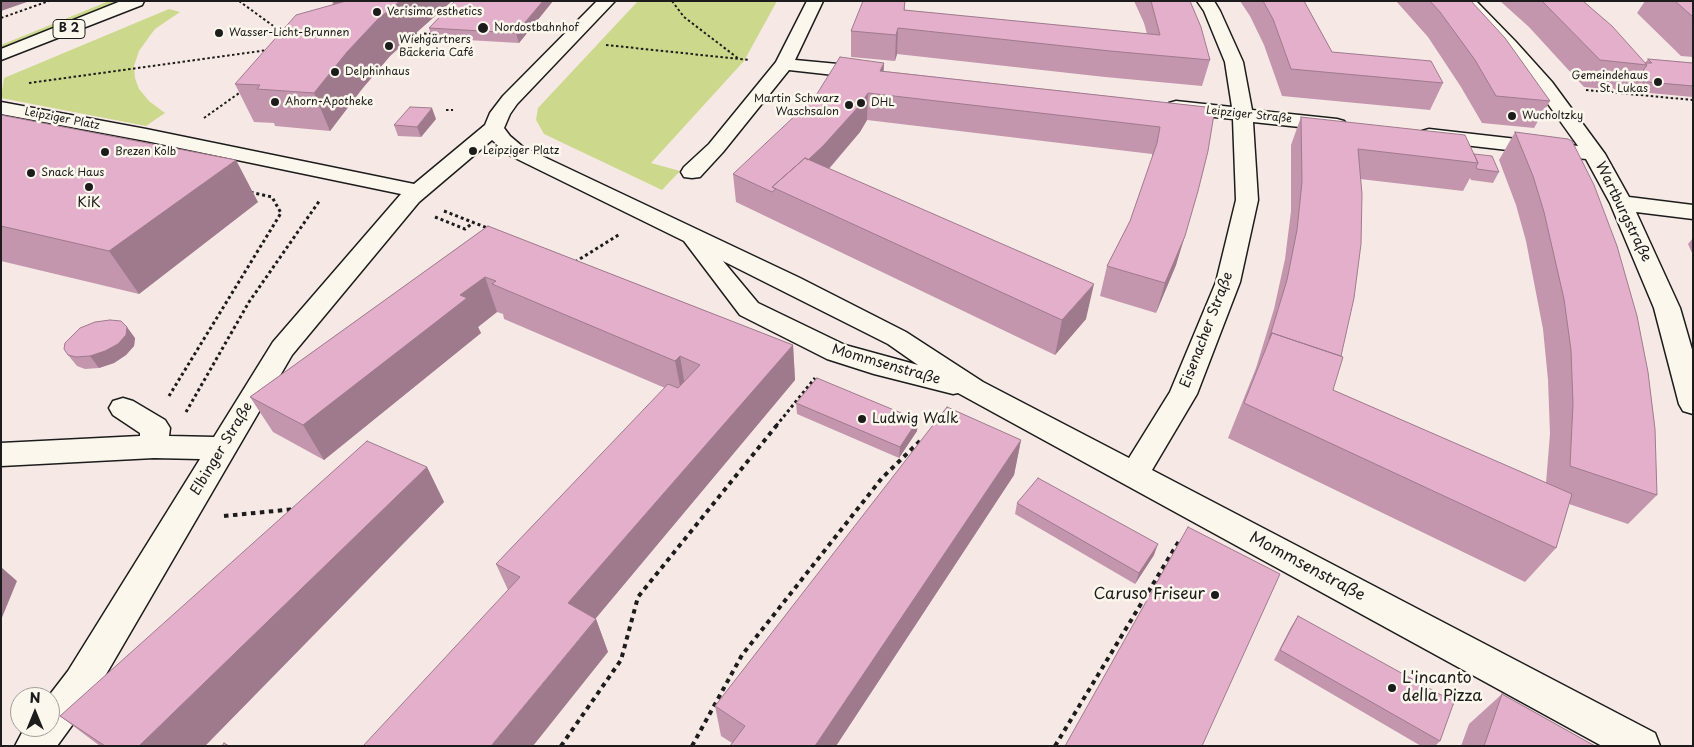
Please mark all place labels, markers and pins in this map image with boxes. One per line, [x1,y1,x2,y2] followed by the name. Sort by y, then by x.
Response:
[387,5,482,19] place label: Verisima esthetics
[371,6,383,18] marker: Verisima esthetics
[476,21,490,35] marker: Nordostbahnhof
[494,21,579,35] place label: Nordostbahnhof
[229,26,349,40] place label: Wasser-Licht-Brunnen
[213,27,225,39] marker: Wasser-Licht-Brunnen
[399,33,474,59] place label: Wiehgärtners Bäckeria Café
[383,40,395,52] marker: Wiehgärtners Bäckeria Café
[345,65,410,79] place label: Delphinhaus
[329,66,341,78] marker: Delphinhaus
[1572,69,1648,95] place label: Gemeindehaus St. Lukas
[1652,76,1664,88] marker: Gemeindehaus St. Lukas
[754,92,839,118] place label: Martin Schwarz Waschsalon
[285,95,373,109] place label: Ahorn-Apotheke
[269,96,281,108] marker: Ahorn-Apotheke
[871,96,895,110] place label: DHL
[855,97,867,109] marker: DHL
[843,99,855,111] marker: Martin Schwarz Waschsalon
[1522,109,1583,123] place label: Wucholtzky
[1506,110,1518,122] marker: Wucholtzky
[483,144,559,158] place label: Leipziger Platz
[115,145,176,159] place label: Brezen Kolb
[467,145,479,157] marker: Leipziger Platz
[99,146,111,158] marker: Brezen Kolb
[41,166,104,180] place label: Snack Haus
[25,167,37,179] marker: Snack Haus
[83,181,95,193] marker: KiK
[77,195,101,211] place label: KiK
[872,411,958,427] place label: Ludwig Walk
[856,413,868,425] marker: Ludwig Walk
[1094,585,1205,605] place label: Caruso Friseur
[1209,589,1221,601] marker: Caruso Friseur
[1402,669,1482,707] place label: L'incanto della Pizza
[1386,682,1398,694] marker: L'incanto della Pizza

